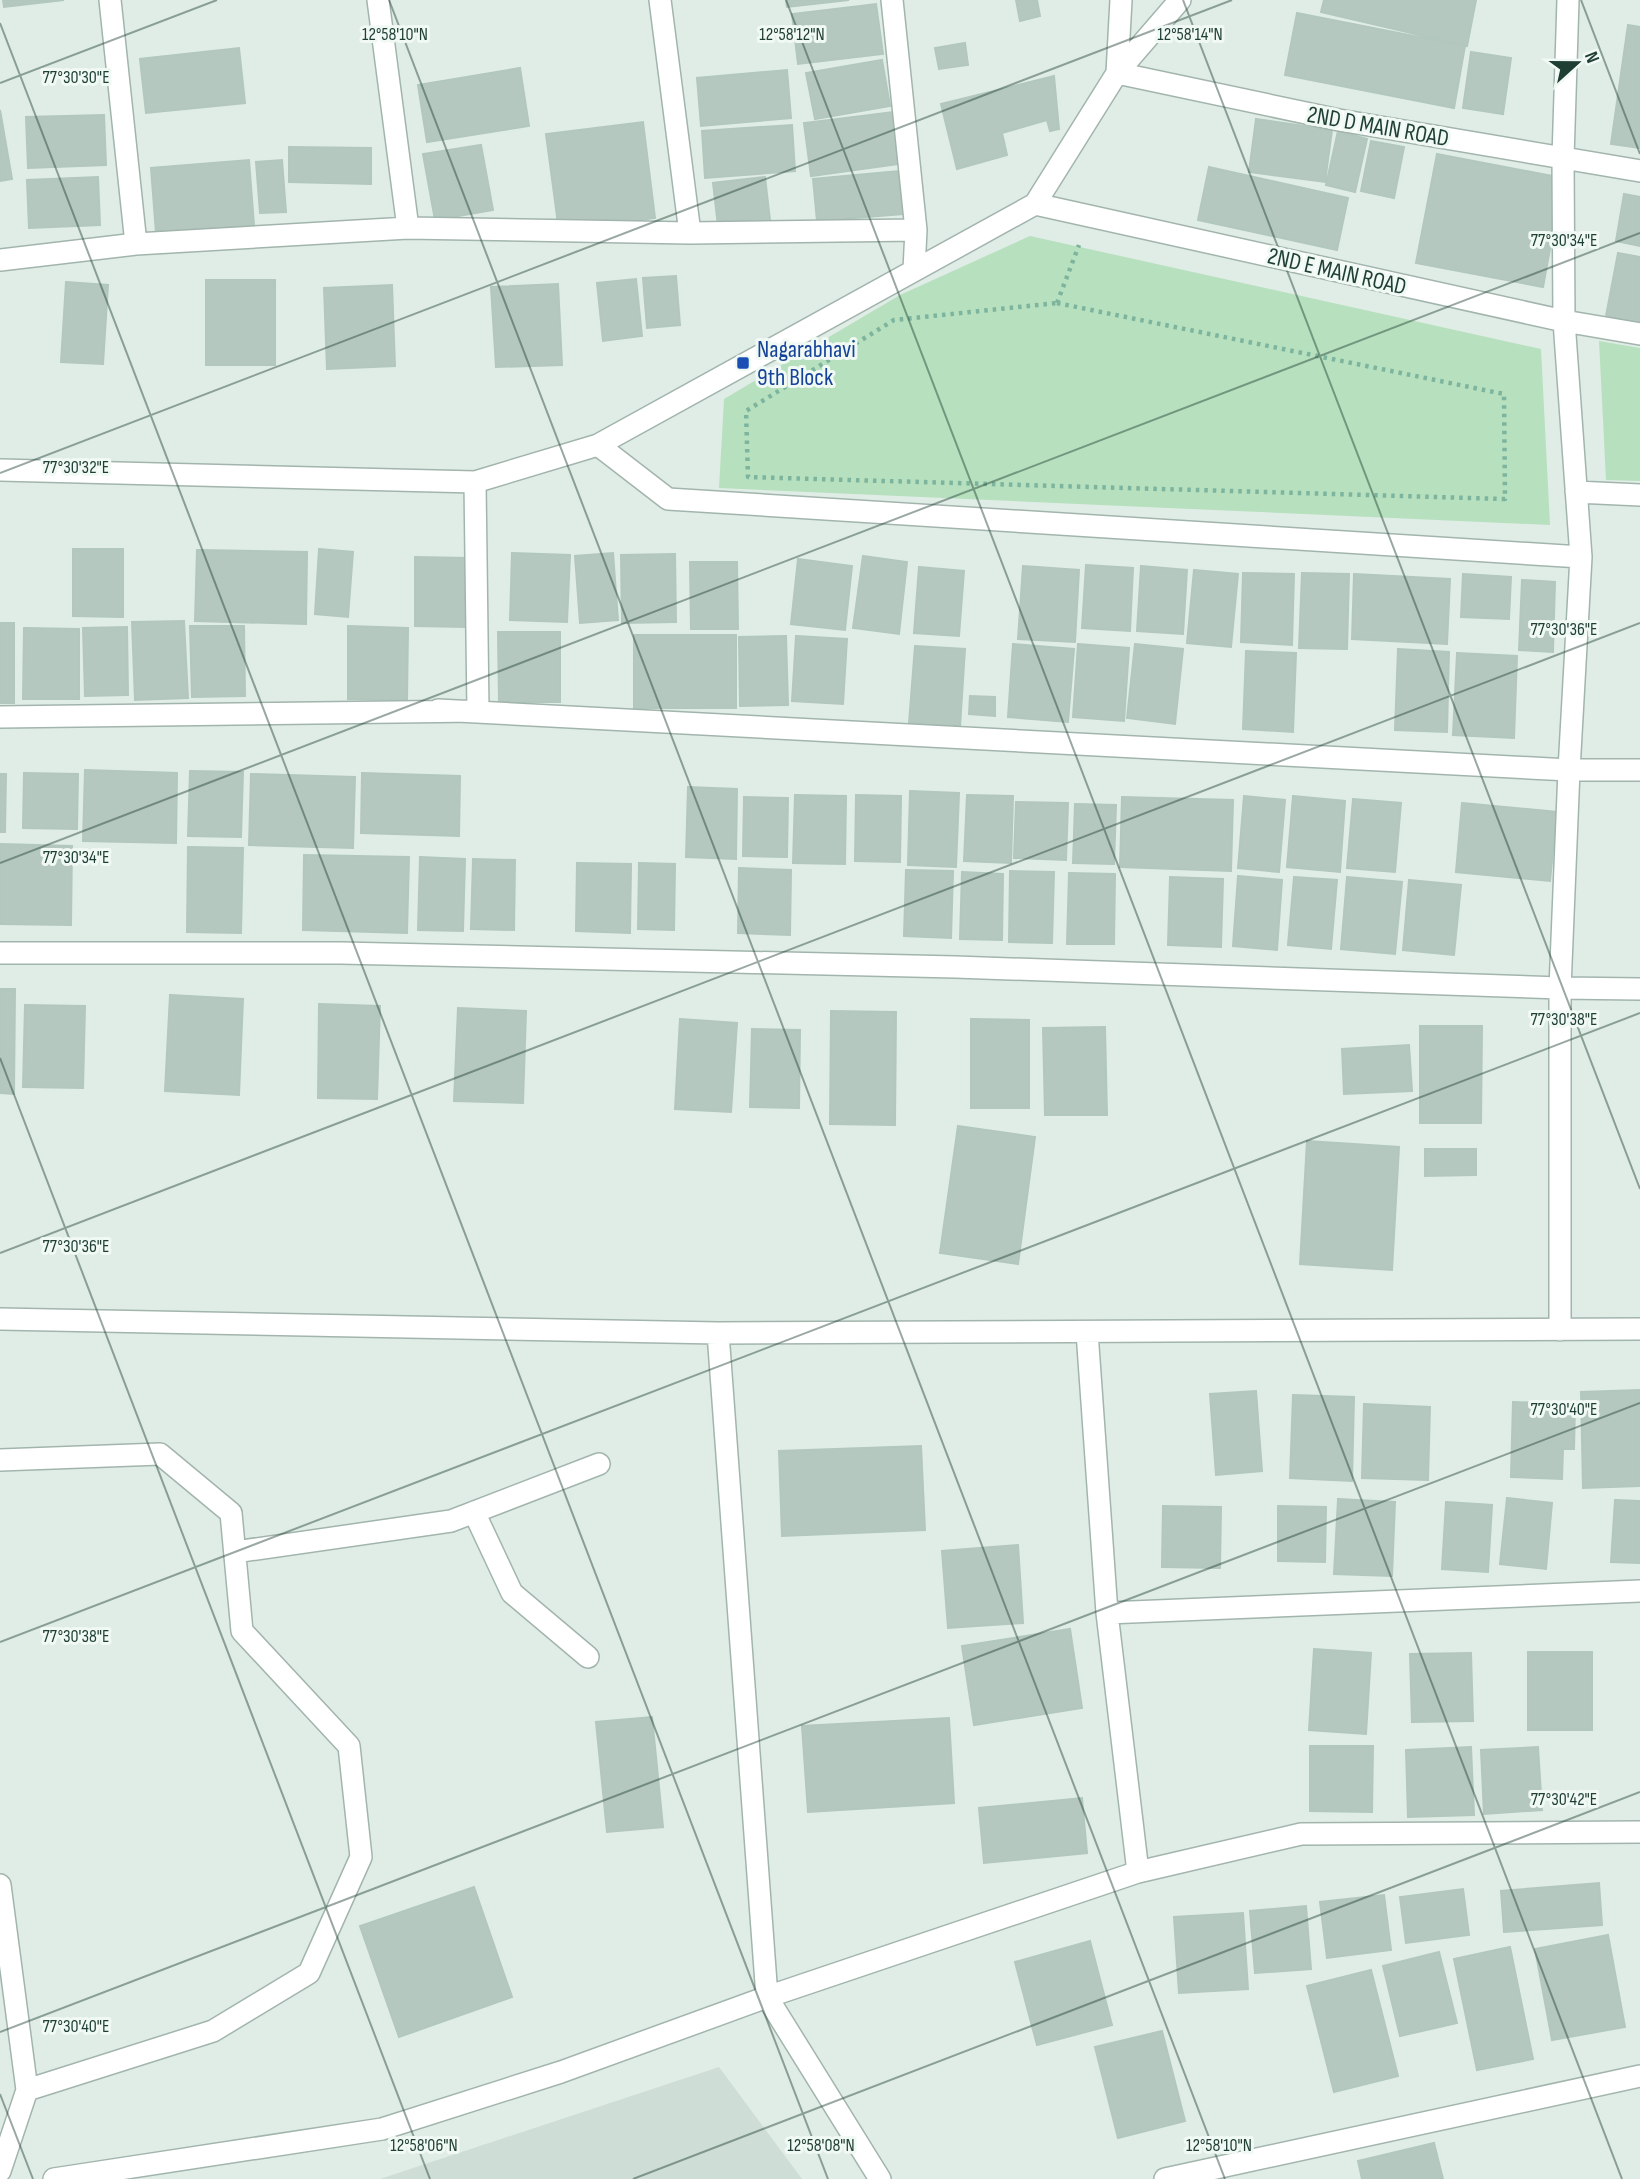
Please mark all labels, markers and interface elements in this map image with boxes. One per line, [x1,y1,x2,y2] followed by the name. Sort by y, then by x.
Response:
[362,24,428,45] text: 12°58'10"N
[759,24,825,45] text: 12°58'12"N
[1157,24,1223,45] text: 12°58'14"N
[1542,28,1612,98] north arrow
[1579,49,1604,66] text: N
[42,67,110,88] text: 77°30'30"E
[1305,100,1451,153] street label: 2ND D MAIN ROAD
[1531,230,1597,251] text: 77°30'34"E
[1265,241,1409,302] street label: 2ND E MAIN ROAD
[757,335,856,392] place label: Nagarabhavi 9th Block
[735,355,751,371] marker: Nagarabhavi 9th Block
[43,457,109,478] text: 77°30'32"E
[1531,619,1597,640] text: 77°30'36"E
[43,847,109,868] text: 77°30'34"E
[1531,1009,1597,1030] text: 77°30'38"E
[43,1236,109,1257] text: 77°30'36"E
[1530,1399,1598,1420] text: 77°30'40"E
[43,1626,109,1647] text: 77°30'38"E
[1531,1789,1597,1810] text: 77°30'42"E
[42,2016,110,2037] text: 77°30'40"E
[390,2135,458,2156] text: 12°58'06"N
[787,2135,855,2156] text: 12°58'08"N
[1186,2135,1252,2156] text: 12°58'10"N

